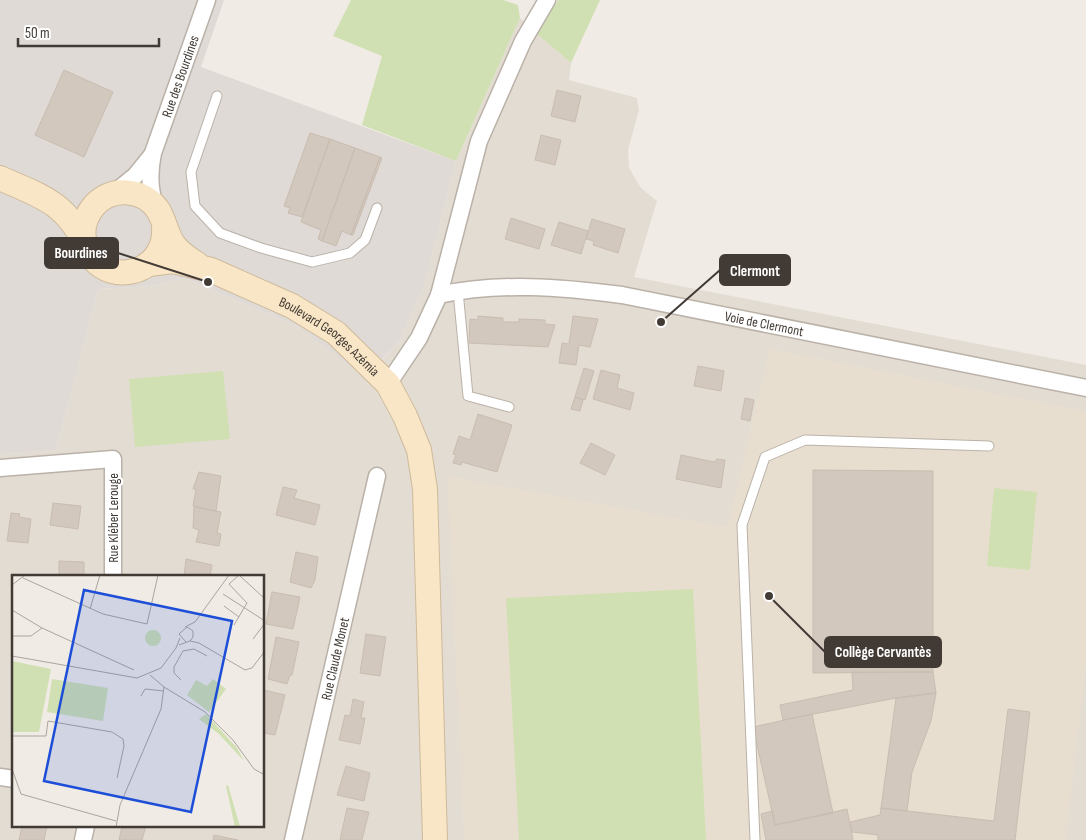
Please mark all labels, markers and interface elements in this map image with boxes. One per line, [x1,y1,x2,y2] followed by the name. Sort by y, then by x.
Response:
[18,15,159,47] scale bar
[25,24,50,43] text: 50 m
[158,33,203,120] street label: Rue des Bourdines
[45,238,118,268] callout: Bourdines
[54,244,108,263] text: Bourdines
[720,255,790,285] callout: Clermont
[730,262,780,281] text: Clermont
[276,293,383,380] street label: Boulevard Georges Azémia
[723,308,805,340] street label: Voie de Clermont
[105,473,122,563] street label: Rue Kléber Lerouge
[12,575,265,828] inset map
[318,616,353,702] street label: Rue Claude Monet
[825,637,941,667] callout: Collège Cervantès
[835,643,931,662] text: Collège Cervantès

